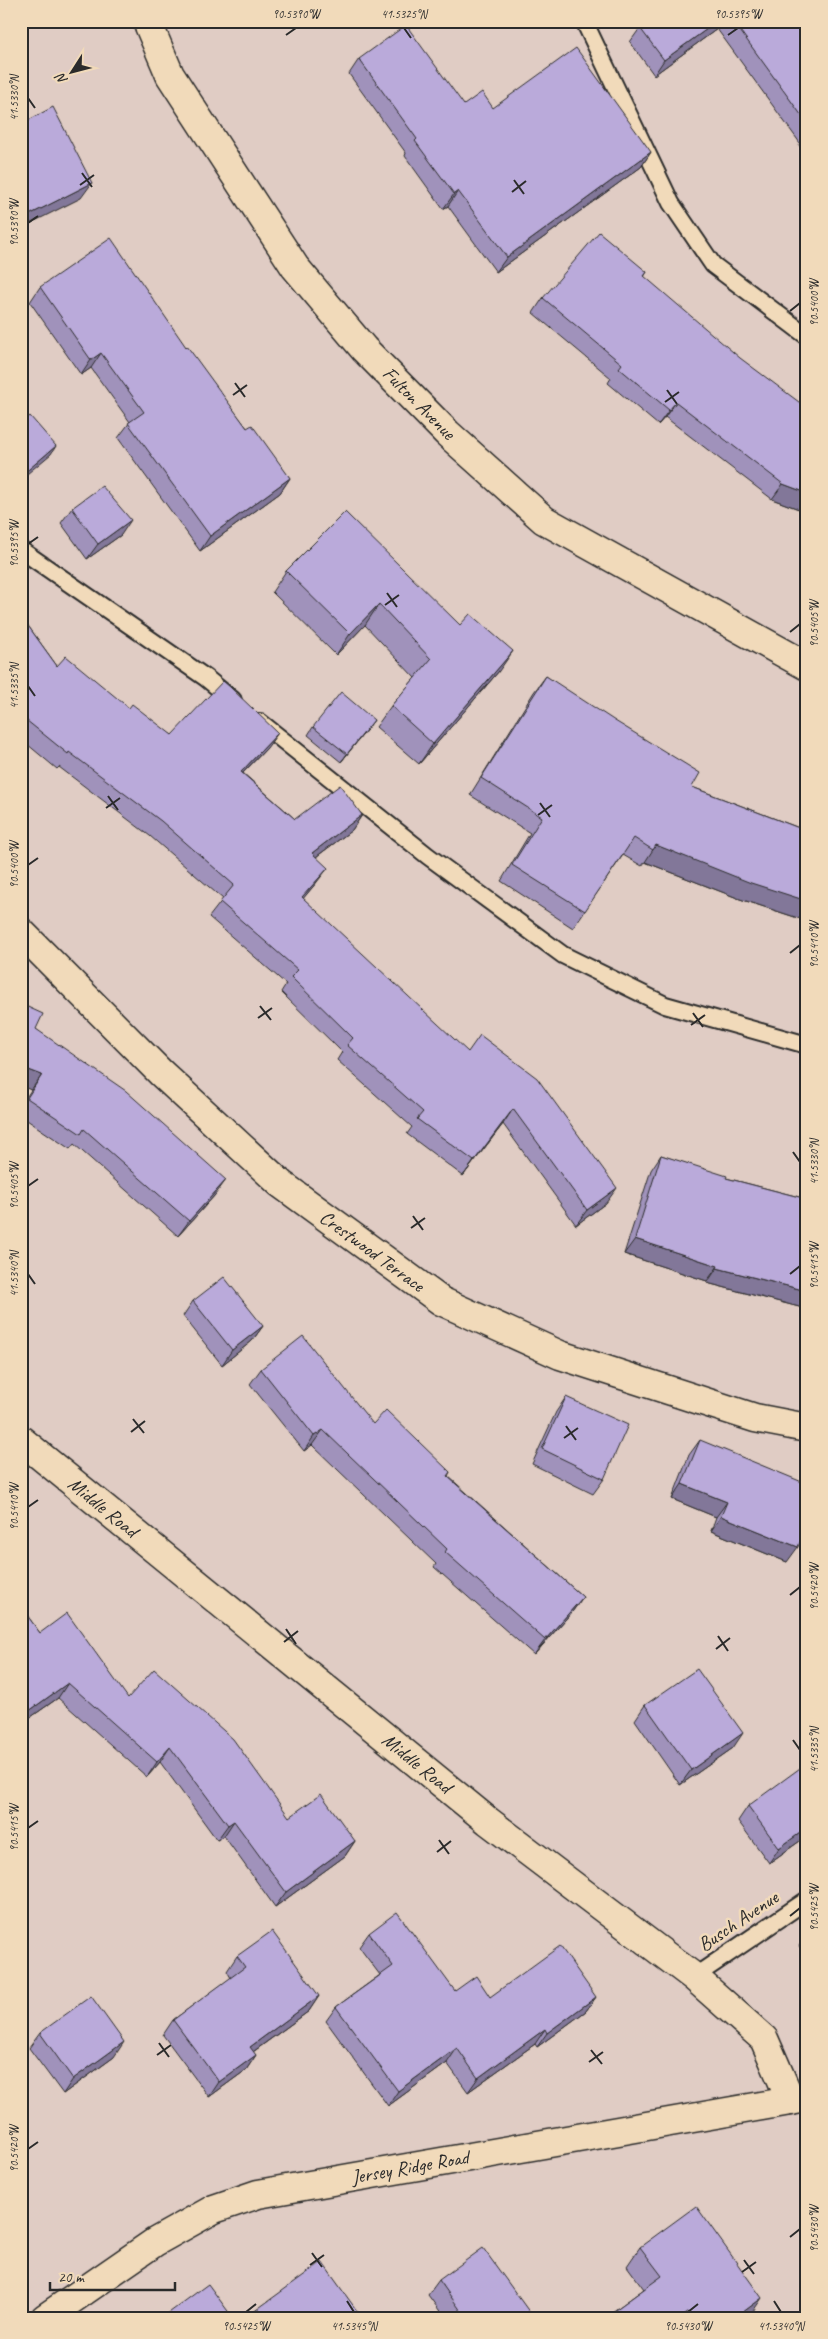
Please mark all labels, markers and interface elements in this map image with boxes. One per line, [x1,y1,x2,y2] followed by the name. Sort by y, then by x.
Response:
[273,6,322,22] text: 90.5390°W
[381,6,428,22] text: 41.5325°N
[715,6,764,22] text: 90.5395°W
[48,48,98,98] north arrow
[51,69,71,88] text: N
[6,74,22,121] text: 41.5330°N
[6,197,22,246] text: 90.5390°W
[806,277,822,326] text: 90.5400°W
[377,361,462,446] street label: Fulton Avenue
[6,518,22,567] text: 90.5395°W
[806,598,822,647] text: 90.5405°W
[6,662,22,709] text: 41.5335°N
[6,839,22,888] text: 90.5400°W
[806,919,822,968] text: 90.5410°W
[806,1138,822,1185] text: 41.5330°N
[6,1160,22,1209] text: 90.5405°W
[315,1205,431,1298] street label: Crestwood Terrace
[806,1240,822,1289] text: 90.5415°W
[6,1250,22,1297] text: 41.5340°N
[63,1471,146,1545] street label: Middle Road
[6,1481,22,1530] text: 90.5410°W
[806,1561,822,1610] text: 90.5420°W
[806,1726,822,1773] text: 41.5335°N
[377,1727,460,1801] street label: Middle Road
[6,1802,22,1851] text: 90.5415°W
[806,1882,822,1931] text: 90.5425°W
[693,1884,784,1957] street label: Busch Avenue
[6,2123,22,2172] text: 90.5420°W
[349,2144,474,2190] street label: Jersey Ridge Road
[806,2203,822,2252] text: 90.5430°W
[50,2259,175,2291] scale bar
[58,2268,85,2287] text: 20 m
[223,2318,272,2334] text: 90.5425°W
[331,2318,378,2334] text: 41.5345°N
[665,2318,714,2334] text: 90.5430°W
[758,2318,805,2334] text: 41.5340°N

